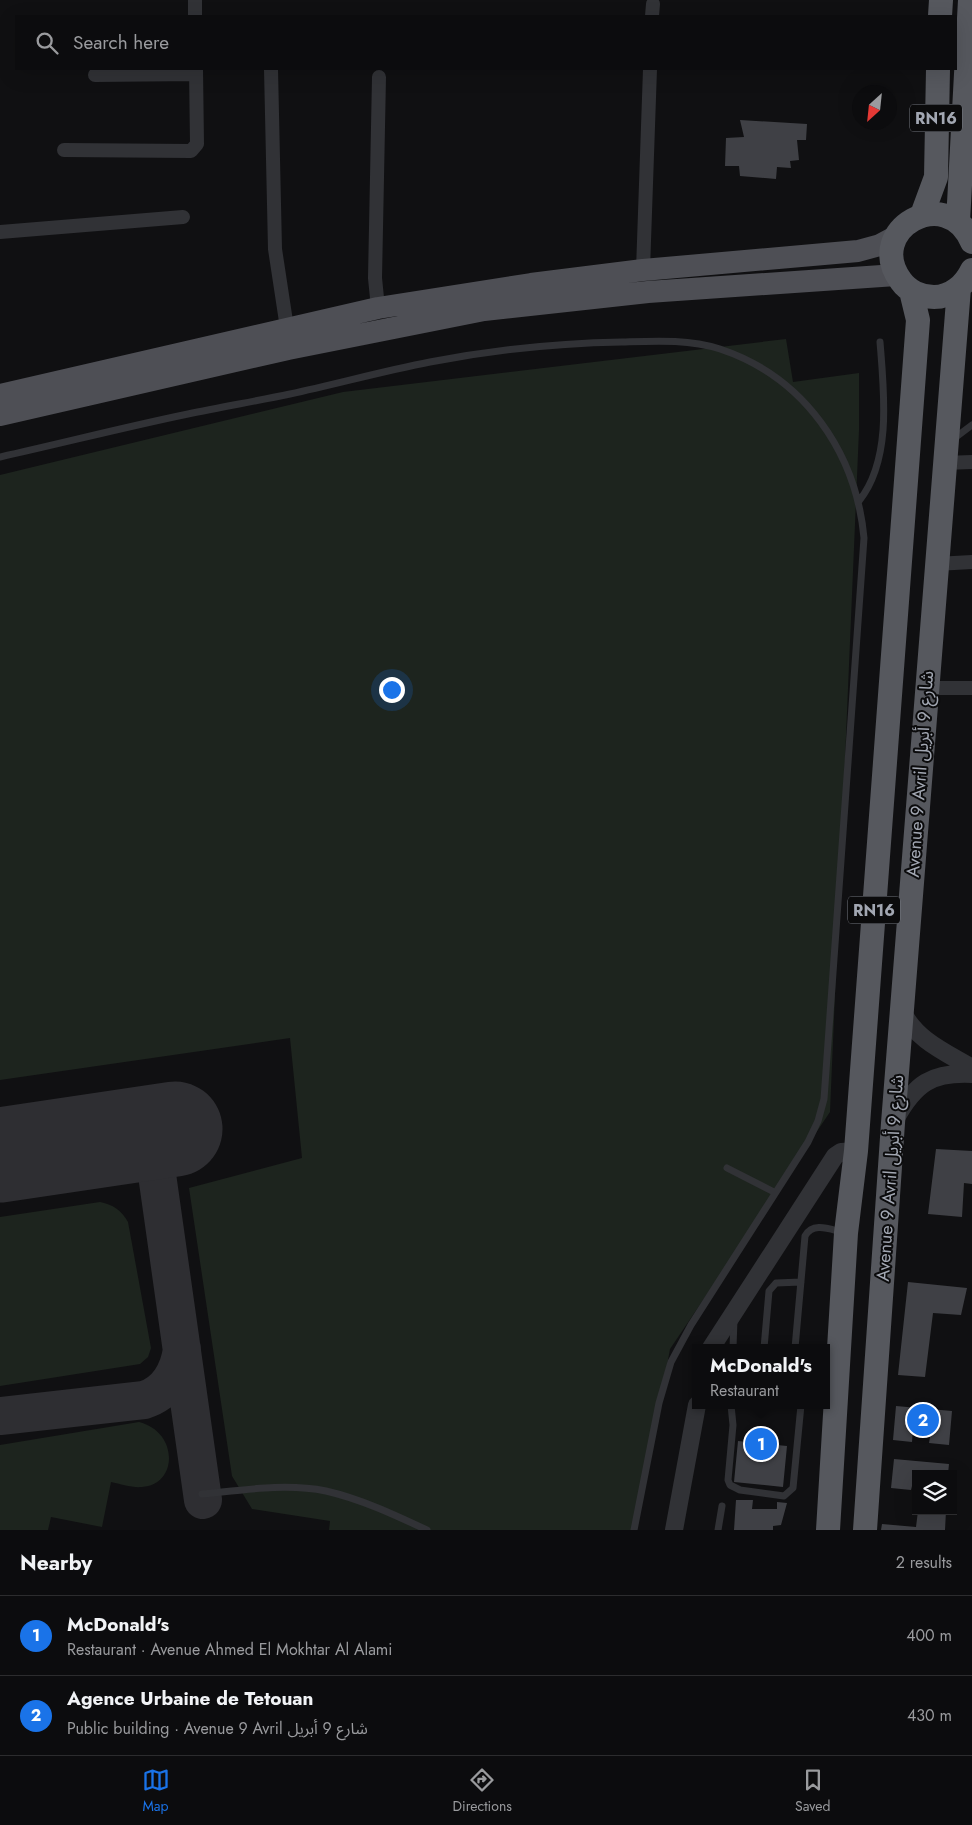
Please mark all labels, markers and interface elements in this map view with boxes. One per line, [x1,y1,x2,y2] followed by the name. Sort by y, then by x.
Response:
[15,15,957,70] search box
[33,29,61,57] icon: search
[73,29,169,56] text: Search here
[852,85,897,130] north arrow
[910,105,962,132] road number: RN16
[900,670,941,878] street label: Avenue 9 Avril شارع 9 أبريل
[379,677,405,703] your location
[848,896,900,924] road number: RN16
[870,1074,911,1282] street label: Avenue 9 Avril شارع 9 أبريل
[692,1344,830,1409] popup
[710,1352,812,1379] text: McDonald's
[710,1379,779,1402] text: Restaurant
[907,1401,939,1439] pin: 2
[745,1425,777,1463] pin: 1
[912,1470,957,1515] map controls
[912,1470,957,1515] button: layers
[20,1548,92,1578] text: Nearby
[896,1551,952,1574] text: 2 results
[67,1611,169,1638] text: McDonald's
[32,1624,40,1647] text: 1
[906,1624,952,1647] text: 400 m
[67,1638,393,1661] text: Restaurant · Avenue Ahmed El Mokhtar Al Alami
[67,1685,314,1712] text: Agence Urbaine de Tetouan
[31,1704,41,1727] text: 2
[907,1704,952,1727] text: 430 m
[67,1717,368,1740] text: Public building · Avenue 9 Avril شارع 9 أبريل
[142,1766,170,1816] tab: Map
[453,1766,512,1816] tab: Directions
[795,1766,830,1816] tab: Saved

